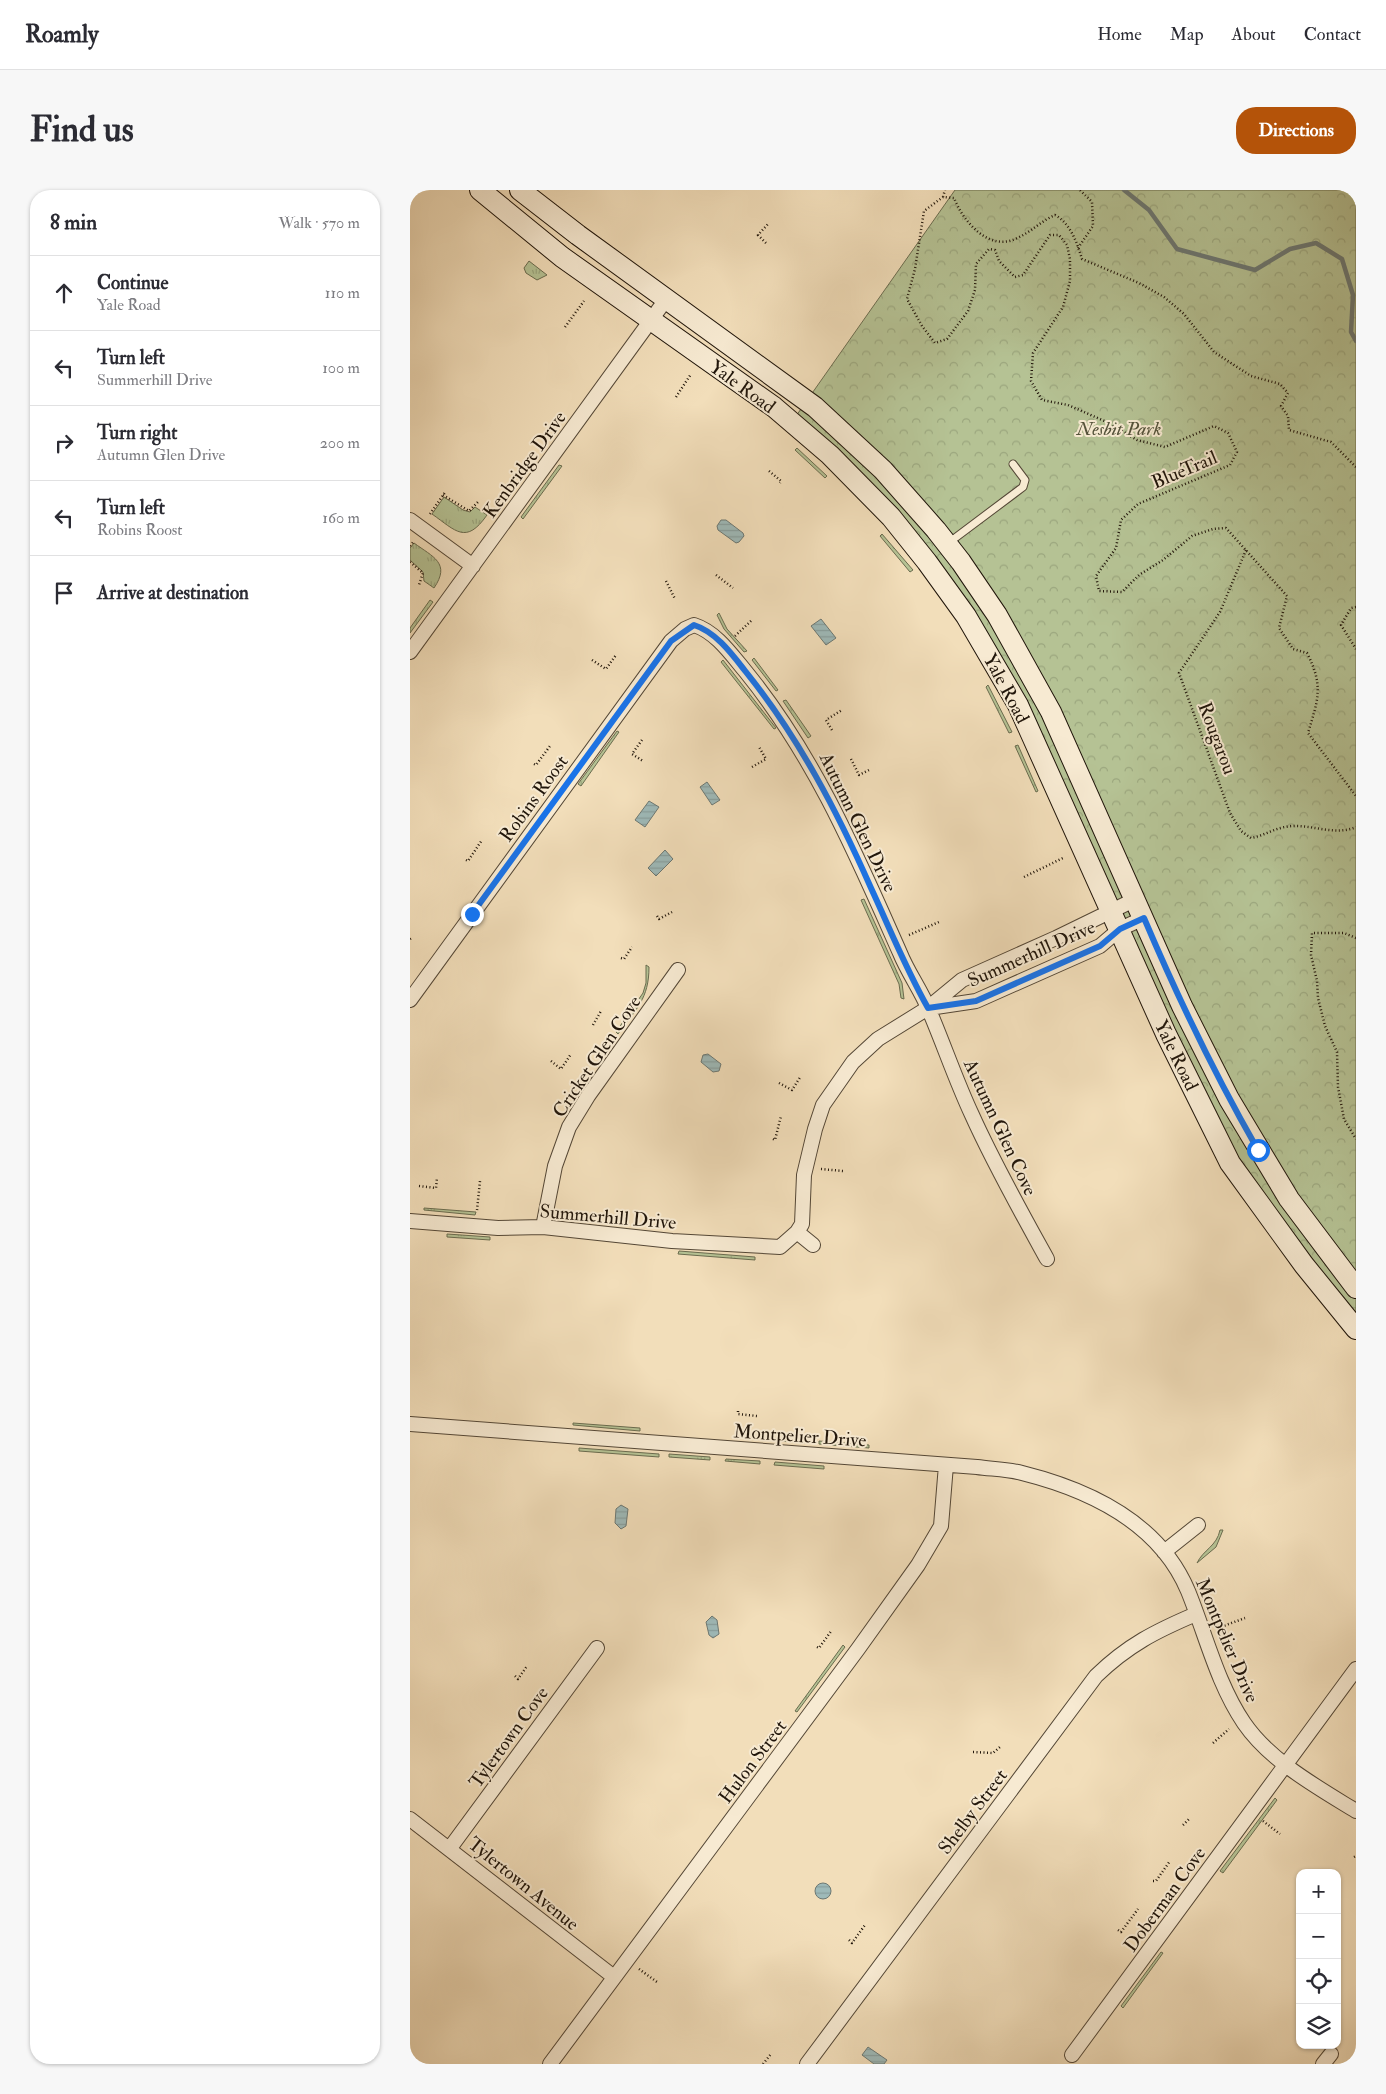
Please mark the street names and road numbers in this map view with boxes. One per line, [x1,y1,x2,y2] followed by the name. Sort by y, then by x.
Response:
[705,355,781,419] street label: Yale Road
[478,406,572,523] street label: Kenbridge Drive
[1148,445,1221,494] street label: BlueTrail
[978,649,1035,728] street label: Yale Road
[1192,699,1242,778] street label: Rougarou
[813,748,902,896] street label: Autumn Glen Drive
[494,750,573,847] street label: Robins Roost
[964,915,1099,993] street label: Summerhill Drive
[547,991,646,1122] street label: Cricket Glen Cove
[1149,1016,1204,1095] street label: Yale Road
[958,1055,1042,1199] street label: Autumn Glen Cove
[539,1199,677,1235] street label: Summerhill Drive
[733,1419,867,1454] street label: Montpelier Drive
[1189,1575,1264,1707] street label: Montpelier Drive
[464,1682,554,1793] street label: Tylertown Cove
[714,1715,792,1808] street label: Hulon Street
[933,1764,1013,1859] street label: Shelby Street
[463,1832,584,1936] street label: Tylertown Avenue
[1119,1842,1211,1957] street label: Doberman Cove

